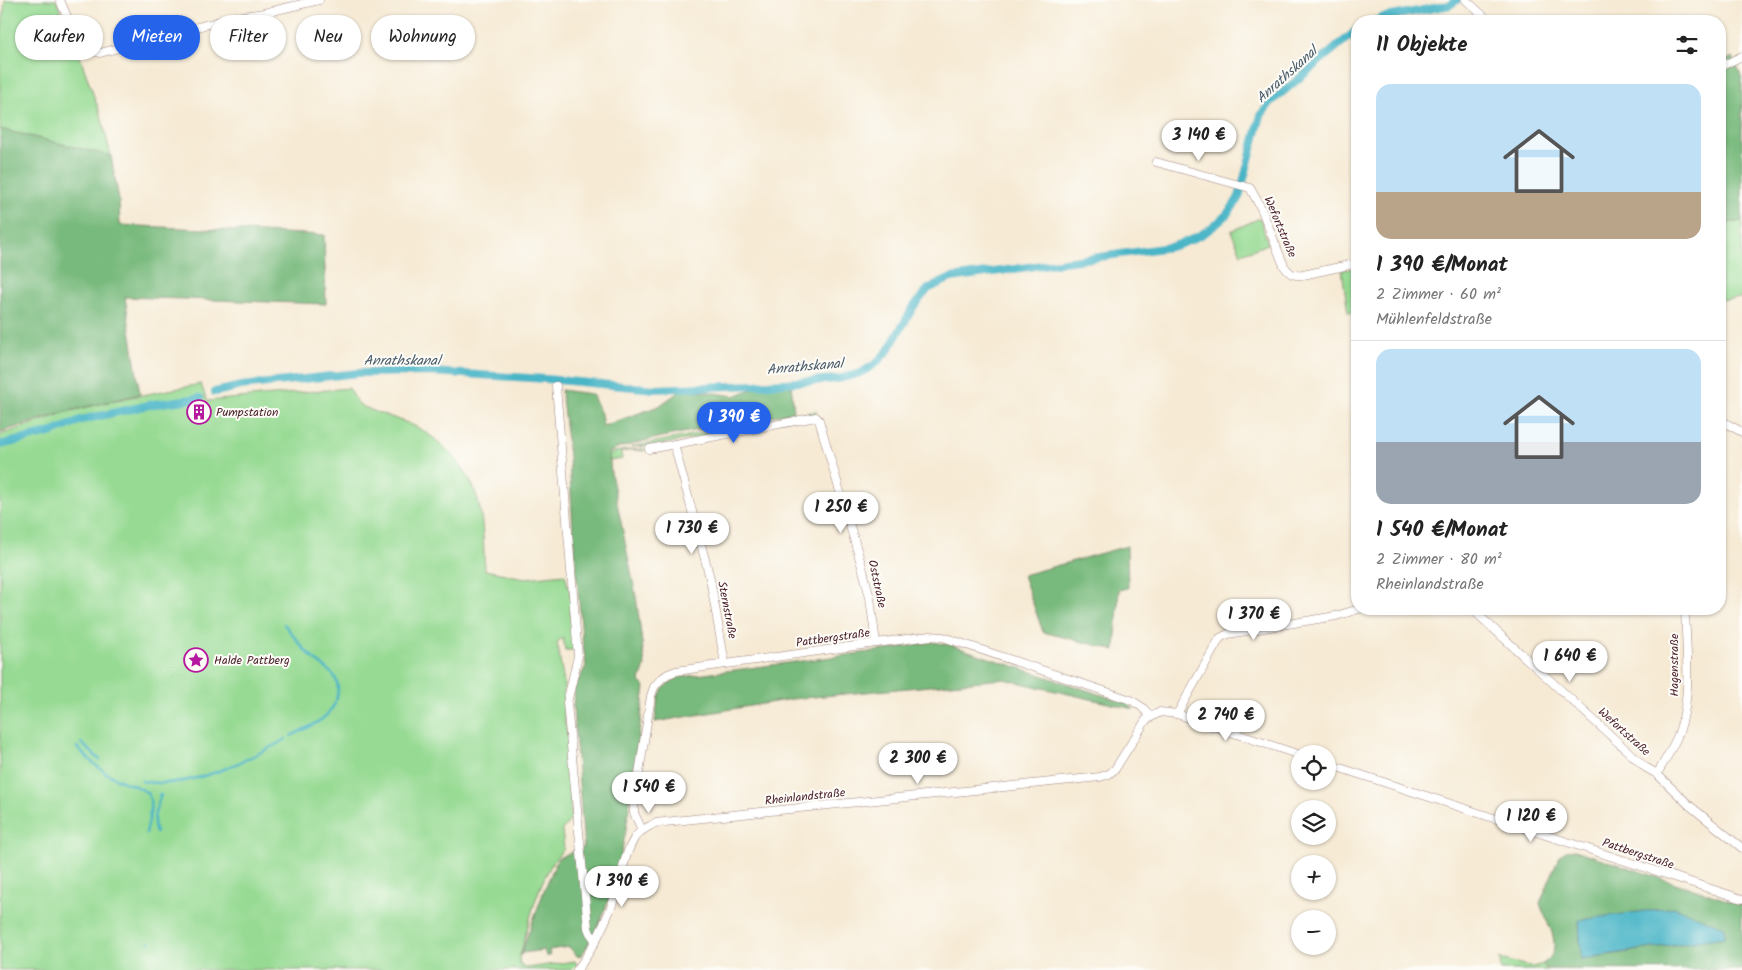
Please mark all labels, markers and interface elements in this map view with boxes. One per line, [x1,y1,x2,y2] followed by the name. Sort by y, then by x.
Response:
[15,15,103,60] chip: Kaufen
[113,15,200,60] chip: Mieten
[210,15,286,60] chip: Filter
[296,15,361,60] chip: Neu
[371,15,475,60] chip: Wohnung
[1376,29,1467,62] text: 11 Objekte
[1673,31,1701,59] icon: filters
[1251,39,1325,109] water label: Anrathskanal
[1494,116,1584,206] icon: home
[1153,120,1245,162] pin: 3 140 €
[1173,123,1225,148] text: 3 140 €
[1259,193,1302,261] street label: Wefortstraße
[1376,249,1508,282] text: 1 390 €/Monat
[1376,282,1501,307] text: 2 Zimmer · 60 m²
[1376,307,1492,332] text: Mühlenfeldstraße
[364,350,443,372] water label: Anrathskanal
[766,352,847,381] water label: Anrathskanal
[1494,382,1584,472] icon: home
[186,399,212,425] building icon: Pumpstation
[688,402,780,444] pin: 1 390 €
[216,403,278,422] place label: Pumpstation
[708,405,760,430] text: 1 390 €
[795,492,887,534] pin: 1 250 €
[815,495,867,520] text: 1 250 €
[646,512,738,555] pin: 1 730 €
[1376,514,1508,547] text: 1 540 €/Monat
[666,516,718,541] text: 1 730 €
[1376,547,1502,572] text: 2 Zimmer · 80 m²
[863,558,891,610] street label: Oststraße
[1376,572,1484,597] text: Rheinlandstraße
[712,579,742,641] street label: Sternstraße
[1208,598,1300,641] pin: 1 370 €
[1228,602,1280,627] text: 1 370 €
[795,623,872,653] street label: Pattbergstraße
[1665,633,1684,696] street label: Hagenstraße
[1524,640,1616,683] pin: 1 640 €
[1544,644,1596,669] text: 1 640 €
[183,647,209,673] place icon: Halde Pattberg
[214,651,290,670] place label: Halde Pattberg
[1180,700,1272,742] pin: 2 740 €
[1198,703,1254,728] text: 2 740 €
[1593,703,1655,761] street label: Wefortstraße
[872,742,964,785] pin: 2 300 €
[1291,745,1336,955] map controls
[1291,745,1336,790] button: locate
[890,746,946,771] text: 2 300 €
[603,772,695,814] pin: 1 540 €
[623,775,675,800] text: 1 540 €
[764,783,847,811] street label: Rheinlandstraße
[1291,800,1336,845] button: layers
[1485,800,1577,843] pin: 1 120 €
[1506,804,1556,829] text: 1 120 €
[1600,833,1677,875] street label: Pattbergstraße
[1291,855,1336,900] button: +
[576,866,668,908] pin: 1 390 €
[596,869,648,894] text: 1 390 €
[1291,910,1336,955] button: −

